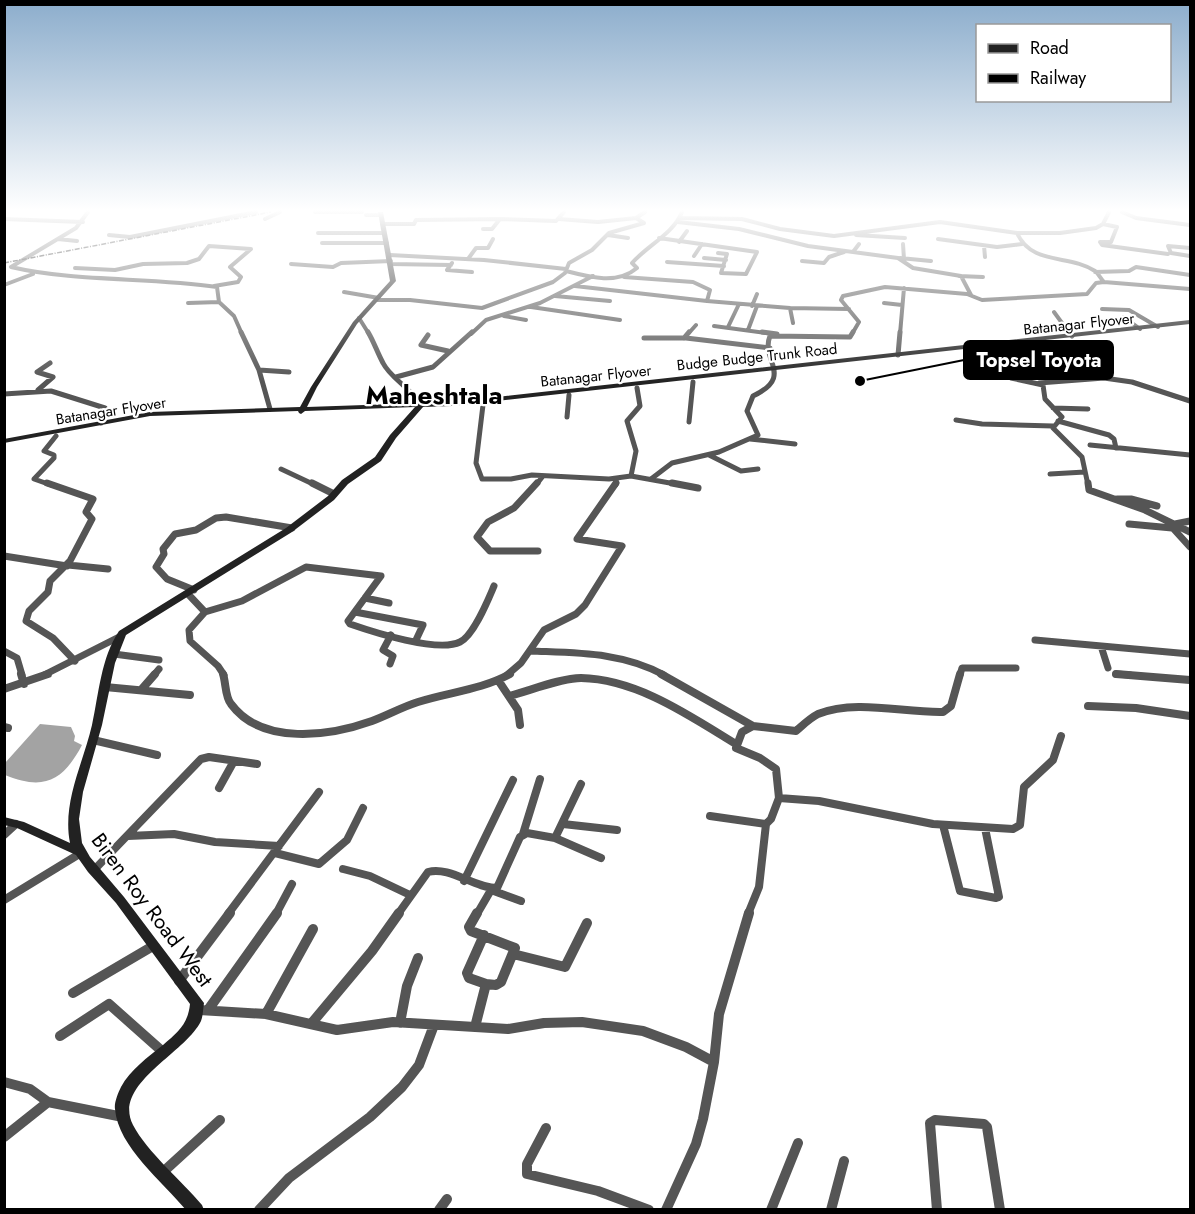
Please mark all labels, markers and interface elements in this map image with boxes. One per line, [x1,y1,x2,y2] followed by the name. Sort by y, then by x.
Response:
[976,24,1171,102] legend
[1030,35,1069,61] text: Road
[1030,65,1086,91] text: Railway
[1022,307,1136,341] street label: Batanagar Flyover
[676,338,838,376] street label: Budge Budge Trunk Road
[964,341,1113,379] callout: Topsel Toyota
[976,346,1102,375] text: Topsel Toyota
[539,359,653,393] street label: Batanagar Flyover
[366,376,502,414] district label: Maheshtala
[54,391,169,431] street label: Batanagar Flyover
[84,827,220,993] street label: Biren Roy Road West

